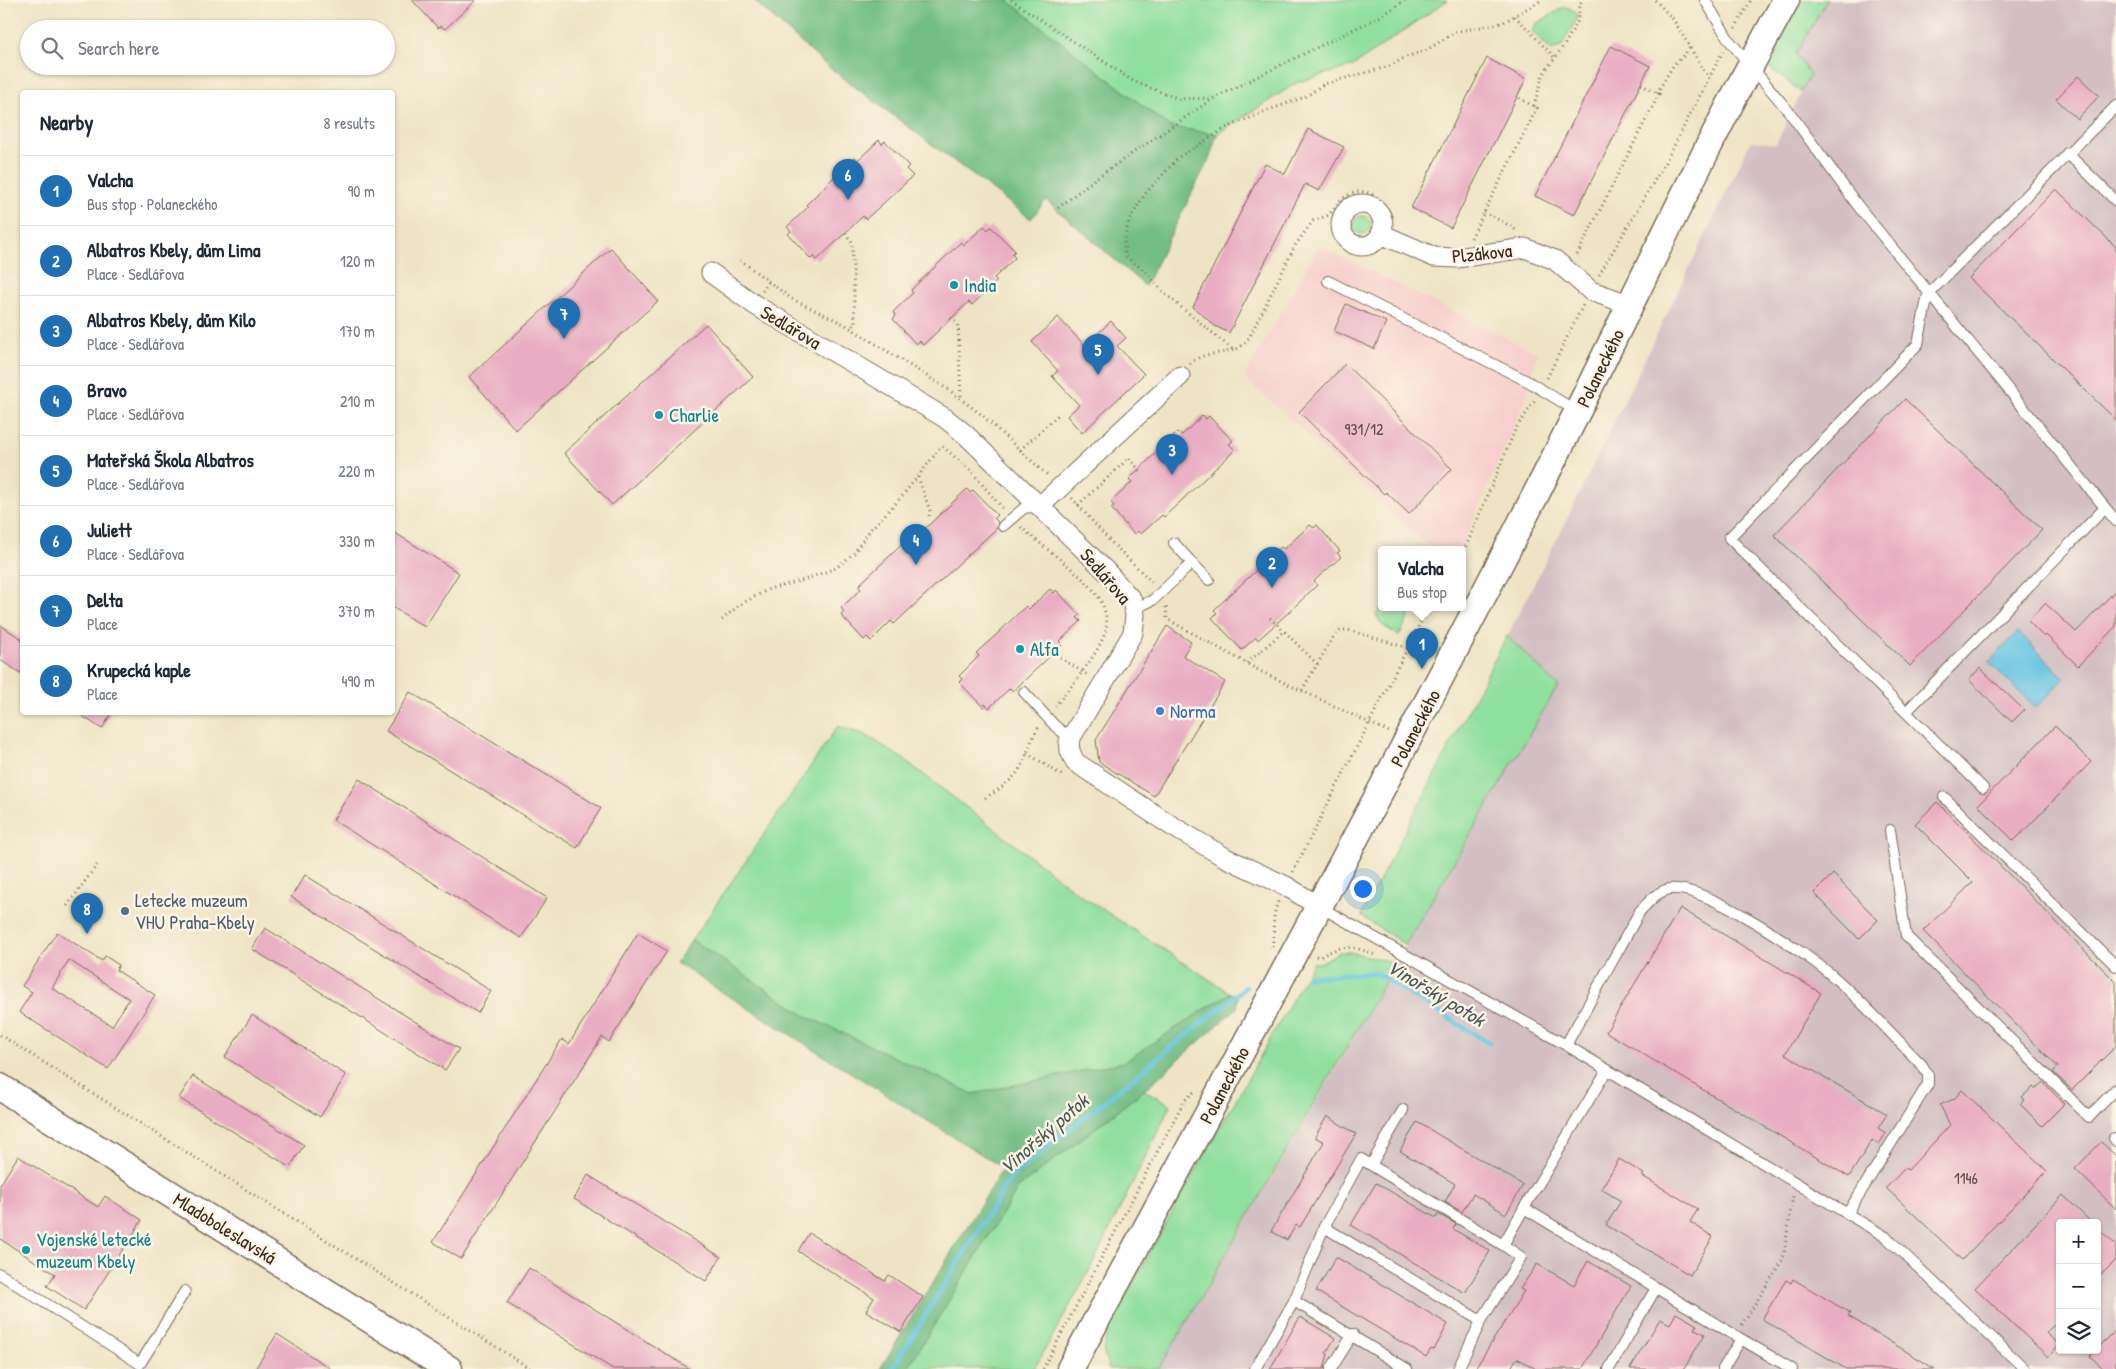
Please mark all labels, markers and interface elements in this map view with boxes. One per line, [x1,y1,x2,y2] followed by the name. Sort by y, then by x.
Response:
[20,20,395,75] search box
[38,34,66,62] icon: search
[78,35,159,61] text: Search here
[40,108,93,137] text: Nearby
[323,112,375,134] text: 8 results
[832,159,864,200] pin: 6
[87,167,133,193] text: Valcha
[53,180,59,202] text: 1
[347,180,375,202] text: 90 m
[87,193,218,215] text: Bus stop · Polaneckého
[87,237,260,263] text: Albatros Kbely, dům Lima
[1451,237,1514,269] street label: Plzákova
[52,250,60,272] text: 2
[340,250,375,272] text: 120 m
[87,263,184,285] text: Place · Sedlářova
[964,272,997,298] place label: India
[948,279,960,291] marker: India
[548,298,580,339] pin: 7
[756,299,827,355] street label: Sedlářova
[87,307,256,333] text: Albatros Kbely, dům Kilo
[52,320,60,342] text: 3
[340,320,375,342] text: 170 m
[1570,324,1630,411] street label: Polaneckého
[87,333,184,355] text: Place · Sedlářova
[1082,334,1114,375] pin: 5
[87,377,127,403] text: Bravo
[53,390,59,412] text: 4
[340,390,375,412] text: 210 m
[669,402,719,428] place label: Charlie
[87,403,184,425] text: Place · Sedlářova
[653,409,665,421] marker: Charlie
[1345,418,1384,440] house number: 931/12
[1156,434,1188,475] pin: 3
[87,447,254,473] text: Mateřská Škola Albatros
[53,460,59,482] text: 5
[338,460,375,482] text: 220 m
[87,473,184,495] text: Place · Sedlářova
[87,517,132,543] text: Juliett
[900,524,932,565] pin: 4
[53,530,59,552] text: 6
[339,530,375,552] text: 330 m
[1074,542,1138,610] street label: Sedlářova
[87,543,184,565] text: Place · Sedlářova
[1378,546,1466,611] popup
[1256,547,1288,588] pin: 2
[1397,555,1443,581] text: Valcha
[1397,581,1447,603] text: Bus stop
[87,587,123,613] text: Delta
[52,600,60,622] text: 7
[338,600,375,622] text: 370 m
[87,613,118,635] text: Place
[1406,628,1438,669] pin: 1
[1030,636,1059,662] place label: Alfa
[1014,643,1026,655] marker: Alfa
[87,657,191,683] text: Krupecká kaple
[53,670,59,692] text: 8
[341,670,375,692] text: 490 m
[87,683,118,705] text: Place
[1384,685,1446,771] street label: Polaneckého
[1170,698,1216,724] place label: Norma
[1154,705,1166,717] marker: Norma
[1350,876,1376,902] your location
[135,887,255,935] place label: Letecke muzeum VHU Praha-Kbely
[71,893,103,934] pin: 8
[119,905,131,917] marker: Letecke muzeum VHU Praha-Kbely
[1382,953,1492,1034] water label: Vinořský potok
[1193,1042,1255,1128] street label: Polaneckého
[994,1086,1096,1180] water label: Vinořský potok
[1954,1167,1978,1189] house number: 1146
[168,1186,282,1270] street label: Mladoboleslavská
[2056,1219,2101,1354] map controls
[2056,1219,2101,1264] button: +
[36,1226,152,1274] place label: Vojenské letecké muzeum Kbely
[20,1244,32,1256] marker: Vojenské letecké muzeum Kbely
[2056,1264,2101,1309] button: −
[2056,1309,2101,1354] button: layers

